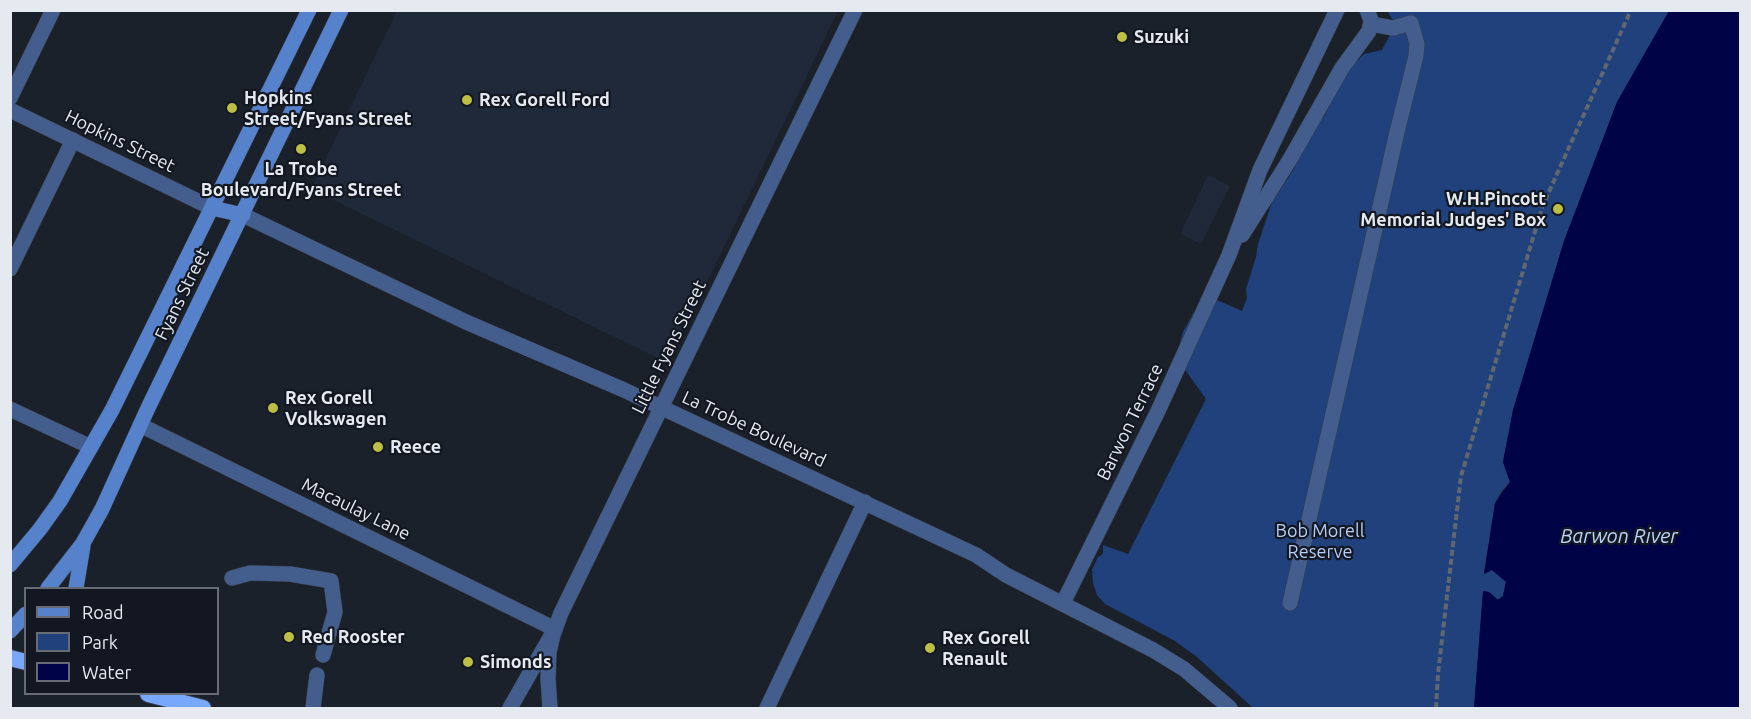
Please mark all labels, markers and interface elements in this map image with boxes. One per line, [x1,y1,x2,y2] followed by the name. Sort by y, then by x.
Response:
[1134,26,1189,48] place label: Suzuki
[1115,30,1129,44] marker: Suzuki
[244,87,412,130] place label: Hopkins Street/Fyans Street
[479,89,610,111] place label: Rex Gorell Ford
[460,93,474,107] marker: Rex Gorell Ford
[225,101,239,115] marker: Hopkins Street/Fyans Street
[62,105,178,177] street label: Hopkins Street
[294,142,308,156] marker: La Trobe Boulevard/Fyans Street
[201,158,401,201] place label: La Trobe Boulevard/Fyans Street
[1360,188,1546,230] place label: W.H.Pincott Memorial Judges' Box
[1551,202,1565,216] marker: W.H.Pincott Memorial Judges' Box
[150,244,214,344] street label: Fyans Street
[627,277,711,417] street label: Little Fyans Street
[1092,360,1168,484] street label: Barwon Terrace
[679,386,829,472] street label: La Trobe Boulevard
[285,387,387,430] place label: Rex Gorell Volkswagen
[266,401,280,415] marker: Rex Gorell Volkswagen
[390,436,441,458] place label: Reece
[371,440,385,454] marker: Reece
[298,473,414,545] street label: Macaulay Lane
[1276,520,1364,562] park label: Bob Morell Reserve
[1560,524,1678,548] water label: Barwon River
[24,587,219,695] legend
[82,602,124,622] text: Road
[301,626,405,648] place label: Red Rooster
[942,627,1030,670] place label: Rex Gorell Renault
[282,630,296,644] marker: Red Rooster
[82,632,118,652] text: Park
[923,641,937,655] marker: Rex Gorell Renault
[480,651,551,673] place label: Simonds
[461,655,475,669] marker: Simonds
[82,662,131,682] text: Water

